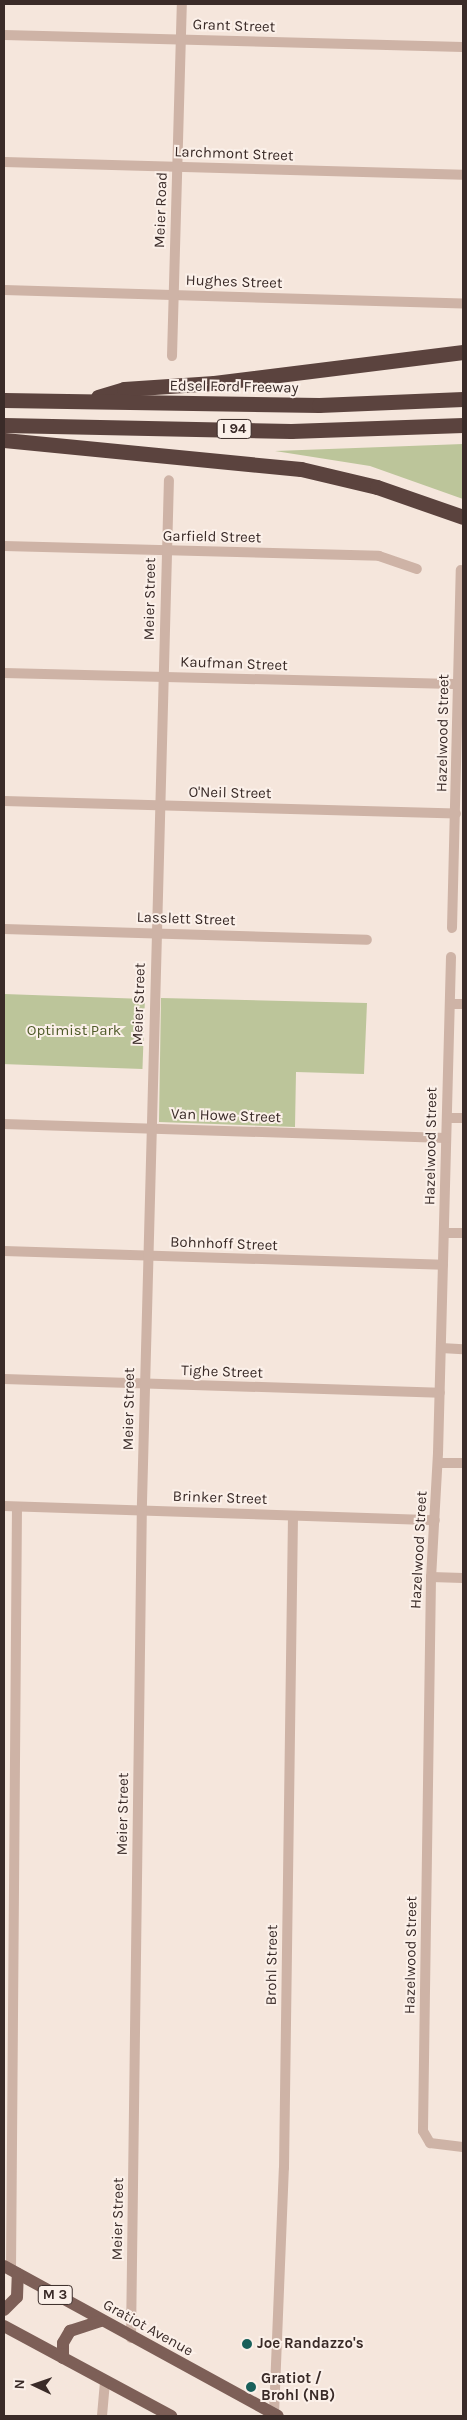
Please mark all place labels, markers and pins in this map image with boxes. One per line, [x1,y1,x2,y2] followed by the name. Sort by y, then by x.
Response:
[257,2335,364,2353] place label: Joe Randazzo's
[241,2338,253,2350] marker: Joe Randazzo's
[261,2369,335,2404] place label: Gratiot / Brohl (NB)
[245,2381,257,2393] marker: Gratiot / Brohl (NB)

